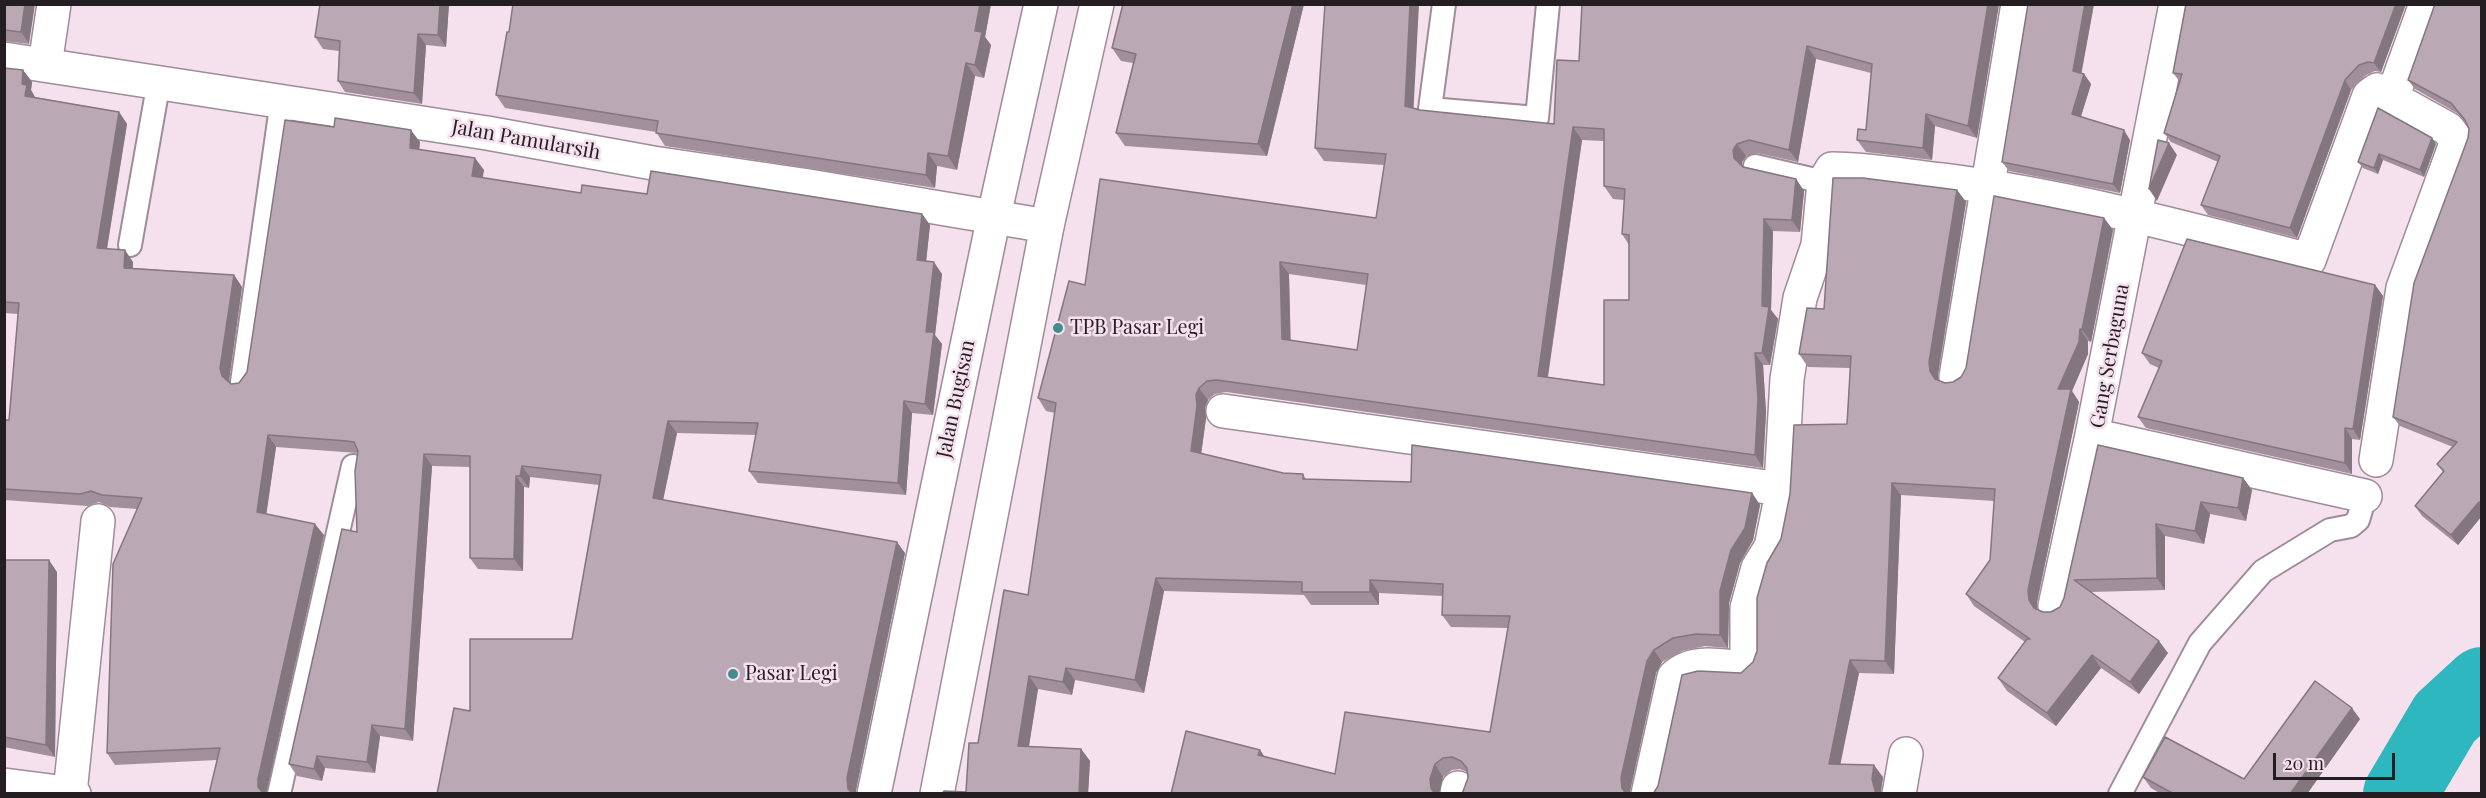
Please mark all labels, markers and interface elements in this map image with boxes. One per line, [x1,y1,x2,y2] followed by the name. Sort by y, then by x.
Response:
[450,115,602,165] street label: Jalan Pamularsih
[2086,282,2134,430] street label: Gang Serbaguna
[1070,316,1204,340] place label: TPB Pasar Legi
[1051,321,1065,335] marker: TPB Pasar Legi
[932,338,980,460] street label: Jalan Bugisan
[745,662,838,686] place label: Pasar Legi
[726,667,740,681] marker: Pasar Legi
[2276,741,2398,779] scale bar
[2284,751,2324,775] text: 20 m

